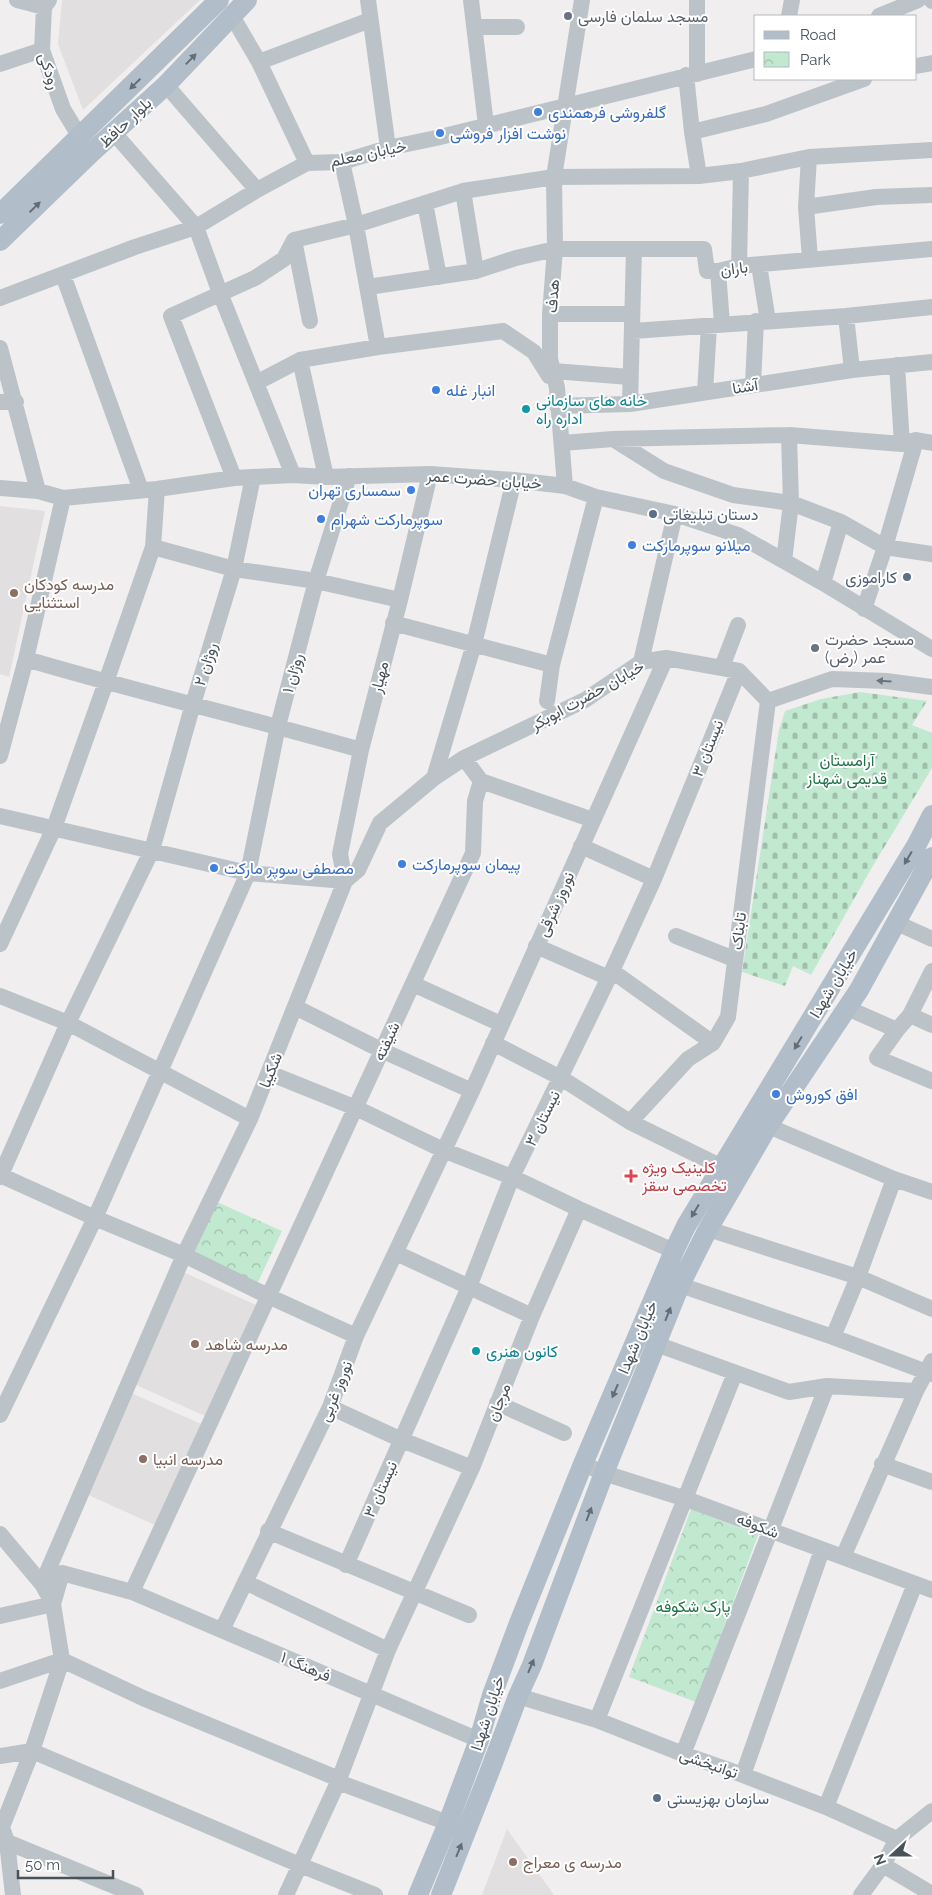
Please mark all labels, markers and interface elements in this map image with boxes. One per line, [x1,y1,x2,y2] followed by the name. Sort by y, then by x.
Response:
[578,7,708,27] place label: مسجد سلمان فارسی
[562,10,574,22] marker: مسجد سلمان فارسی
[754,15,917,80] legend
[800,26,836,44] text: Road
[34,50,64,92] street label: رودکی
[800,51,831,69] text: Park
[185,53,197,65] one-way arrow
[129,78,141,90] one-way arrow
[95,93,156,152] street label: بلوار حافظ
[548,103,666,123] place label: گلفروشی فرهمندی
[532,106,544,118] marker: گلفروشی فرهمندی
[450,124,566,144] place label: نوشت افزار فروشی
[434,127,446,139] marker: نوشت افزار فروشی
[328,136,408,172] street label: خیابان معلم
[29,201,41,213] one-way arrow
[719,257,749,281] street label: باران
[542,279,563,313] street label: هدف
[731,375,761,398] street label: آشنا
[446,381,495,401] place label: انبار غله
[430,384,442,396] marker: انبار غله
[536,391,647,429] place label: خانه های سازمانی اداره راه
[520,403,532,415] marker: خانه های سازمانی اداره راه
[425,466,543,494] street label: خیابان حضرت عمر
[308,481,401,501] place label: سمساری تهران
[405,484,417,496] marker: سمساری تهران
[663,505,758,525] place label: دستان تبلیغاتی
[647,508,659,520] marker: دستان تبلیغاتی
[331,510,443,531] place label: سوپرمارکت شهرام
[315,513,327,525] marker: سوپرمارکت شهرام
[642,536,751,557] place label: میلانو سوپرمارکت
[626,539,638,551] marker: میلانو سوپرمارکت
[845,568,897,588] place label: کاراموزی
[901,571,913,583] marker: کاراموزی
[24,575,114,613] place label: مدرسه کودکان استثنایی
[8,587,20,599] marker: مدرسه کودکان استثنایی
[825,630,914,668] place label: مسجد حضرت عمر (رض)
[190,640,222,688] street label: روژان ۲
[809,642,821,654] marker: مسجد حضرت عمر (رض)
[278,651,308,695] street label: روژان ۱
[526,656,648,736] street label: خیابان حضرت ابوبکر
[366,659,394,696] street label: مهیار
[875,677,891,685] one-way arrow
[687,717,727,779] street label: نیستان ۳
[806,751,887,789] park label: آرامستان قدیمی شهناز
[904,852,913,865] one-way arrow
[412,855,520,876] place label: پیمان سوپرمارکت
[396,858,408,870] marker: پیمان سوپرمارکت
[224,859,354,880] place label: مصطفی سوپر مارکت
[208,862,220,874] marker: مصطفی سوپر مارکت
[533,869,579,940] street label: نوروز شرقی
[727,911,750,951] street label: تابناک
[805,945,862,1022] street label: خیابان شهدا
[369,1019,404,1064] street label: شیفته
[793,1036,802,1049] one-way arrow
[255,1050,286,1091] street label: شکیبا
[786,1085,858,1105] place label: افق کوروش
[521,1087,564,1149] street label: نیستان ۳
[770,1088,782,1100] marker: افق کوروش
[641,1158,727,1196] place label: کلینیک ویژه تخصصی سقز
[624,1169,638,1183] marker: کلینیک ویژه تخصصی سقز
[691,1205,700,1218] one-way arrow
[614,1298,662,1377] street label: خیابان شهدا
[664,1306,672,1321] one-way arrow
[205,1335,288,1355] place label: مدرسه شاهد
[189,1338,201,1350] marker: مدرسه شاهد
[486,1342,558,1362] place label: کانون هنری
[470,1345,482,1357] marker: کانون هنری
[315,1358,357,1425] street label: نوروز غربی
[482,1380,516,1424] street label: مرجان
[610,1384,618,1398] one-way arrow
[153,1450,223,1470] place label: مدرسه انبیا
[137,1453,149,1465] marker: مدرسه انبیا
[360,1458,401,1520] street label: نیستان ۳
[585,1506,593,1521] one-way arrow
[734,1509,782,1543] street label: شکوفه
[656,1597,730,1618] park label: پارک شکوفه
[278,1647,334,1686] street label: فرهنگ ۱
[528,1659,536,1673] one-way arrow
[466,1673,509,1753] street label: خیابان شهدا
[677,1745,741,1783] street label: توانبخشی
[667,1789,769,1809] place label: سازمان بهزیستی
[651,1792,663,1804] marker: سازمان بهزیستی
[867,1830,917,1880] north arrow
[455,1842,463,1857] one-way arrow
[18,1848,112,1880] scale bar
[870,1852,889,1868] text: N
[523,1853,622,1874] place label: مدرسه ی معراج
[25,1856,60,1874] text: 50 m
[507,1856,519,1868] marker: مدرسه ی معراج

